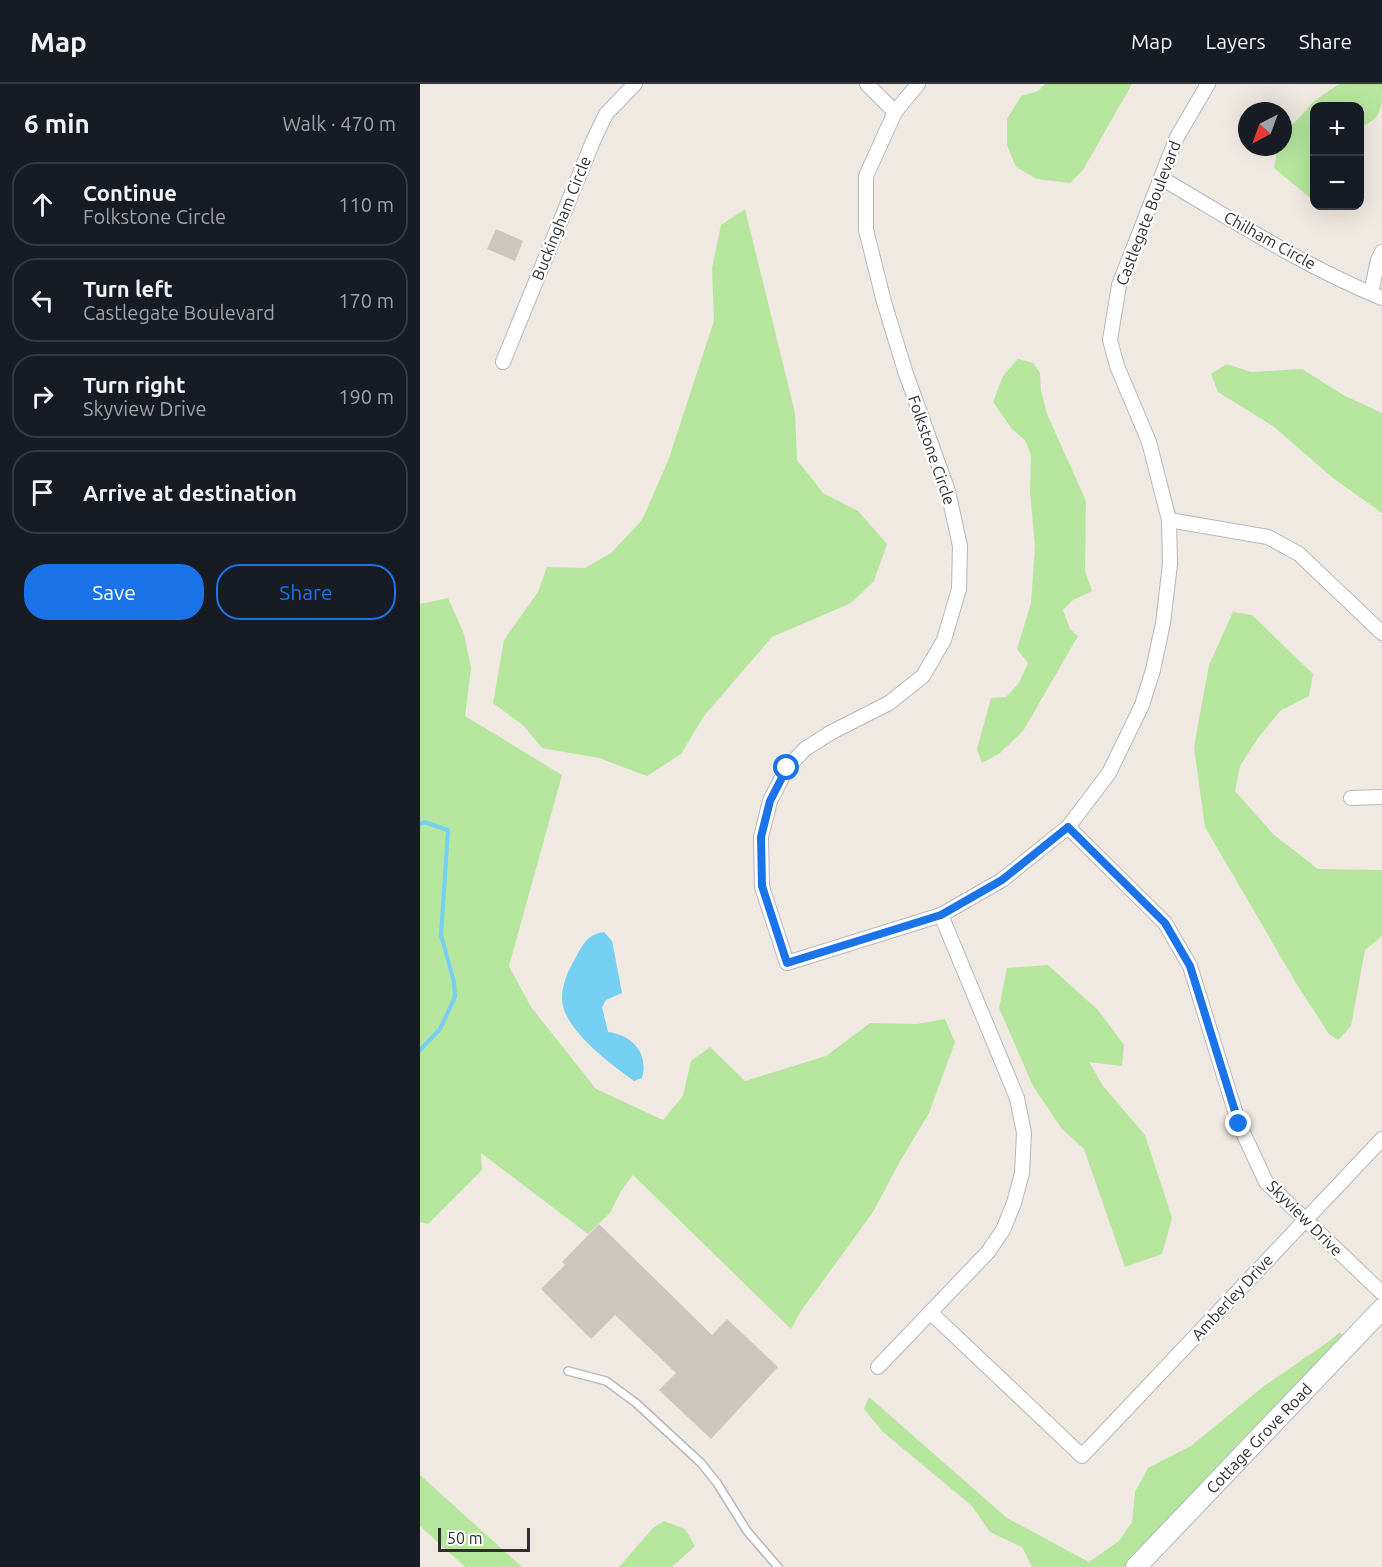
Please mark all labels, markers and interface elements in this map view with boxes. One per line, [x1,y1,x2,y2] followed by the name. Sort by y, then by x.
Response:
[30,26,87,57] text: Map
[1131,29,1172,53] text: Map
[1205,29,1266,53] text: Layers
[1299,29,1352,53] text: Share
[1238,102,1292,156] north arrow
[1310,102,1364,210] map controls
[1310,102,1364,156] button: +
[24,109,90,138] text: 6 min
[283,112,396,135] text: Walk · 470 m
[1112,138,1184,288] street label: Castlegate Boulevard
[528,153,594,283] street label: Buckingham Circle
[1310,156,1364,210] button: −
[83,180,177,205] text: Continue
[26,188,59,221] icon: ahead
[338,193,394,216] text: 110 m
[83,205,226,228] text: Folkstone Circle
[1221,207,1319,273] street label: Chilham Circle
[83,276,173,301] text: Turn left
[26,284,59,317] icon: left
[338,289,394,312] text: 170 m
[83,301,275,324] text: Castlegate Boulevard
[83,372,185,397] text: Turn right
[26,380,59,413] icon: right
[338,385,394,408] text: 190 m
[905,393,959,507] street label: Folkstone Circle
[83,397,207,420] text: Skyview Drive
[26,476,59,509] icon: arrive
[83,480,297,505] text: Arrive at destination
[24,564,204,620] button: Save
[216,564,396,620] button: Share
[773,754,799,780] route start
[1225,1110,1251,1136] route end
[1264,1177,1346,1259] street label: Skyview Drive
[1188,1250,1276,1344] street label: Amberley Drive
[1202,1380,1315,1497] street label: Cottage Grove Road
[438,1525,530,1552] scale bar
[447,1529,483,1547] text: 50 m

